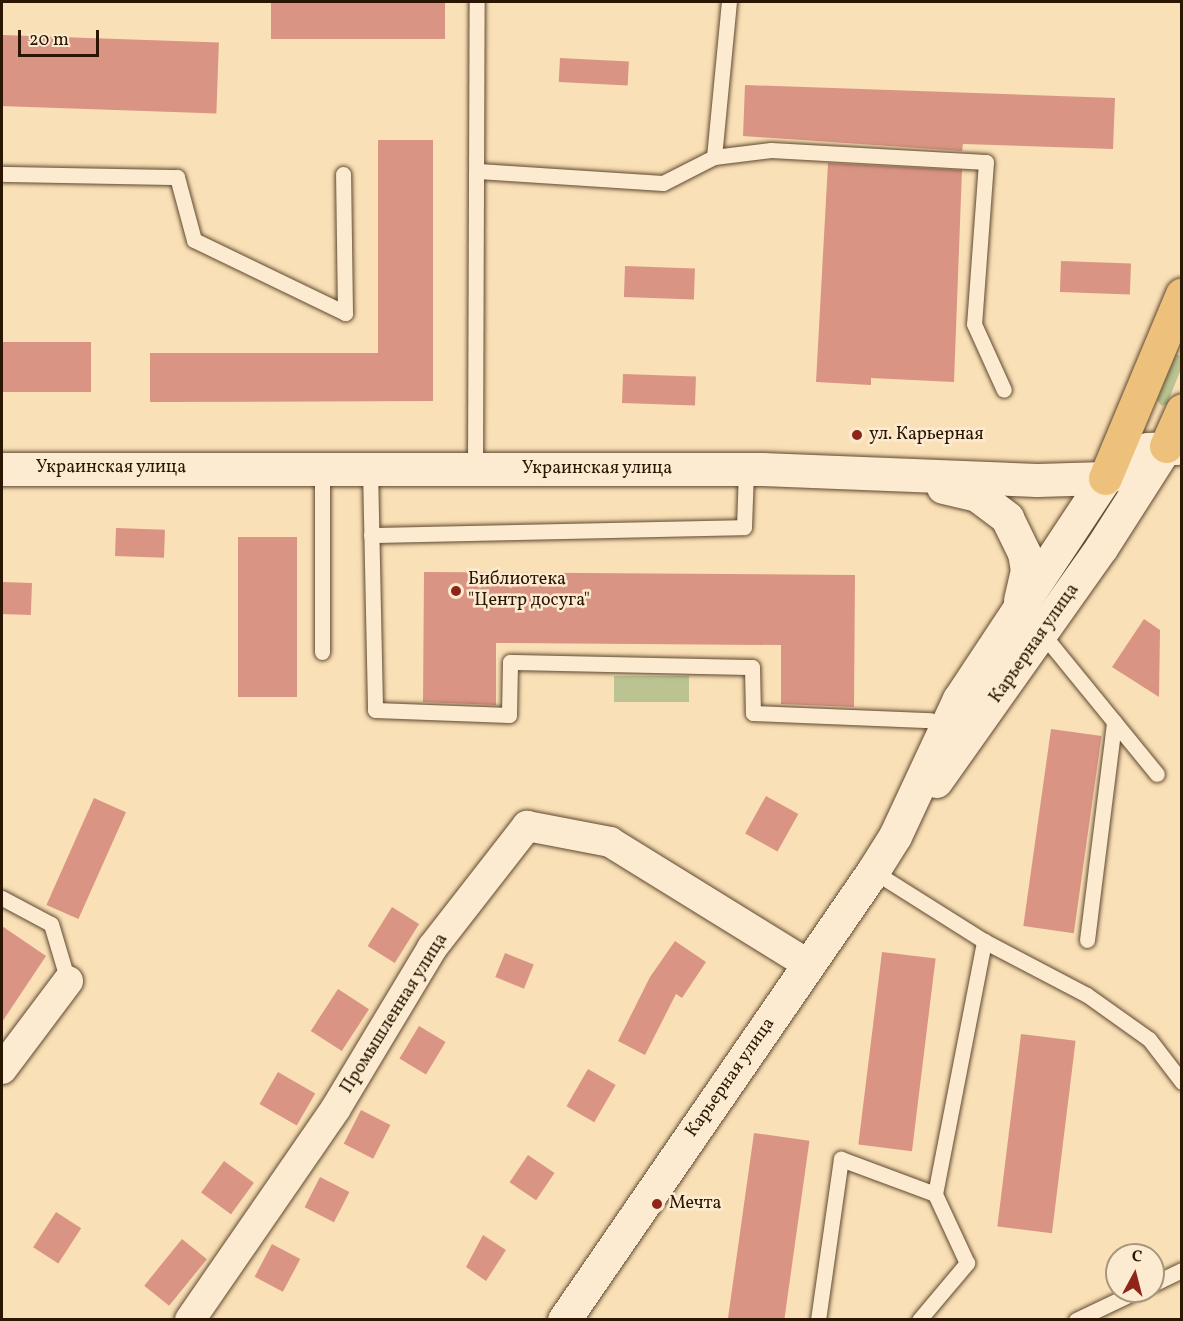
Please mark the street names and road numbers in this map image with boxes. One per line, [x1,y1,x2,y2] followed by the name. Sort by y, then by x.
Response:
[36,457,186,479] street label: Украинская улица
[522,458,672,480] street label: Украинская улица
[986,580,1084,708] street label: Карьерная улица
[337,930,453,1098] street label: Промышленная улица
[682,1014,780,1142] street label: Карьерная улица

